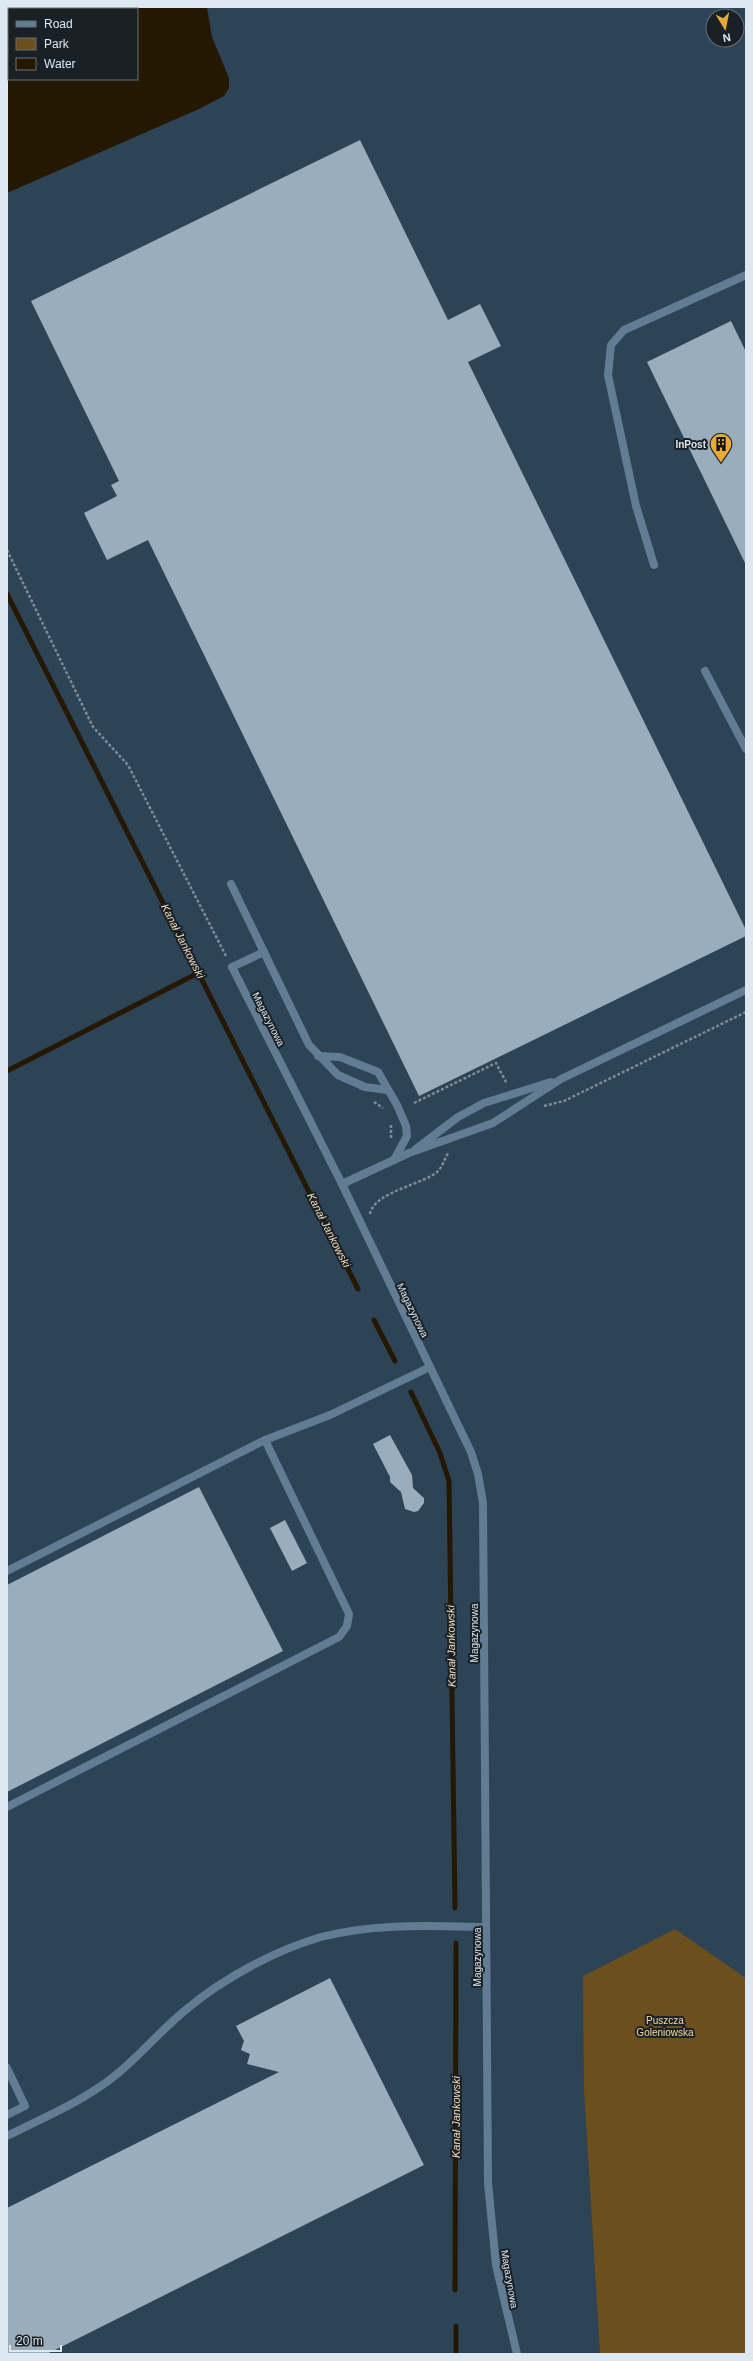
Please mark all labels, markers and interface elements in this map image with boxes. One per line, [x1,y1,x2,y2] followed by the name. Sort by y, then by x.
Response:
[8,8,138,80] legend
[705,8,745,48] north arrow
[44,17,73,31] text: Road
[722,31,732,44] text: N
[44,37,70,51] text: Park
[44,57,76,71] text: Water
[708,431,734,464] building icon: InPost
[675,439,707,450] place label: InPost
[159,902,207,981] water label: Kanał Jankowski
[250,990,287,1048] street label: Magazynowa
[305,1191,353,1270] water label: Kanał Jankowski
[395,1281,431,1340] street label: Magazynowa
[469,1603,480,1662] street label: Magazynowa
[444,1604,458,1687] water label: Kanał Jankowski
[472,1927,483,1986] street label: Magazynowa
[636,2015,694,2038] park label: Puszcza Goleniowska
[450,2075,462,2158] water label: Kanał Jankowski
[499,2249,520,2309] street label: Magazynowa
[10,2327,61,2353] scale bar
[16,2334,43,2348] text: 20 m

